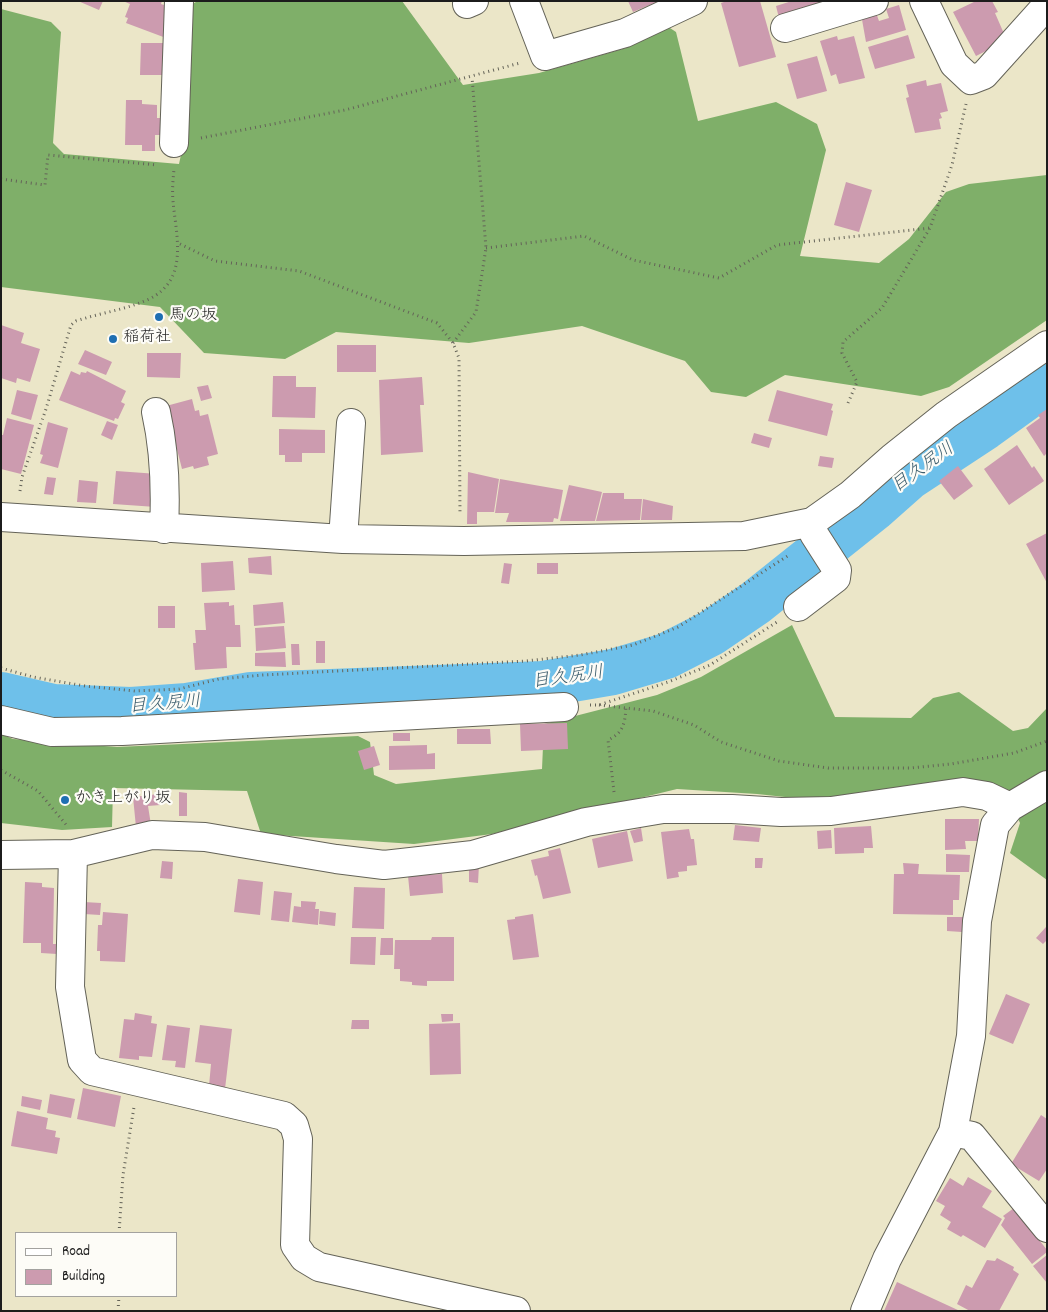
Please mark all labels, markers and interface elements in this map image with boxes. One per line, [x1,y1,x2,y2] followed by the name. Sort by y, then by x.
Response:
[169,307,217,327] place label: 馬の坂
[153,311,165,323] marker: 馬の坂
[123,329,171,349] place label: 稲荷社
[107,333,119,345] marker: 稲荷社
[889,439,959,499] water label: 目久尻川
[531,663,605,695] water label: 目久尻川
[128,692,202,720] water label: 目久尻川
[75,790,171,810] place label: かき上がり坂
[59,794,71,806] marker: かき上がり坂
[15,1232,178,1297] legend
[62,1241,90,1263] text: Road
[62,1266,105,1288] text: Building

